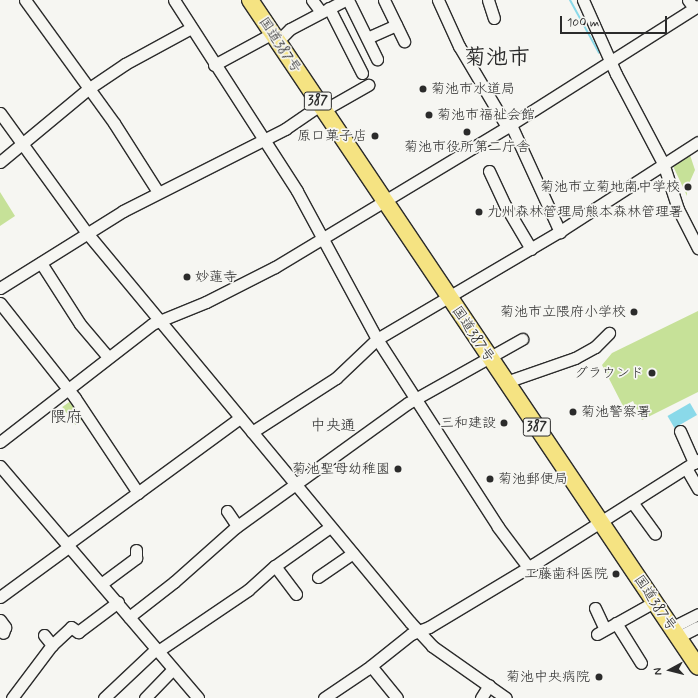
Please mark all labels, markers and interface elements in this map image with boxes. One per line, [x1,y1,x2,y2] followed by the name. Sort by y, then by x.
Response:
[562,8,669,34] scale bar
[255,14,305,76] street label: 国道387号
[567,15,599,31] text: 100 m
[464,46,530,72] district label: 菊池市
[431,81,515,97] place label: 菊池市水道局
[418,84,428,94] marker: 菊池市水道局
[303,90,333,112] road number: 387
[437,107,535,123] place label: 菊池市福祉会館
[424,110,434,120] marker: 菊池市福祉会館
[462,127,472,137] marker: 菊池市役所第二庁舎
[297,128,367,144] place label: 原口菓子店
[370,131,380,141] marker: 原口菓子店
[404,139,530,155] place label: 菊池市役所第二庁舎
[540,179,680,195] place label: 菊池市立菊地南中学校
[683,182,693,192] marker: 菊池市立菊地南中学校
[487,204,683,220] place label: 九州森林管理局熊本森林管理署
[474,207,484,217] marker: 九州森林管理局熊本森林管理署
[195,269,237,285] place label: 妙蓮寺
[182,272,192,282] marker: 妙蓮寺
[448,303,498,365] street label: 国道387号
[500,304,626,320] place label: 菊池市立隈府小学校
[629,307,639,317] marker: 菊池市立隈府小学校
[574,365,644,381] place label: グラウンド
[647,368,657,378] marker: グラウンド
[581,404,651,420] place label: 菊池警察署
[568,407,578,417] marker: 菊池警察署
[50,408,82,428] district label: 隈府
[440,415,496,431] place label: 三和建設
[522,416,552,438] road number: 387
[311,418,355,436] district label: 中央通
[499,418,509,428] marker: 三和建設
[292,461,390,477] place label: 菊池聖母幼稚園
[393,464,403,474] marker: 菊池聖母幼稚園
[498,471,568,487] place label: 菊池郵便局
[485,474,495,484] marker: 菊池郵便局
[524,566,608,582] place label: 工藤歯科医院
[611,569,621,579] marker: 工藤歯科医院
[630,572,680,634] street label: 国道387号
[650,650,690,690] north arrow
[651,667,665,676] text: N
[506,669,590,685] place label: 菊池中央病院
[593,671,605,683] marker: 菊池中央病院

